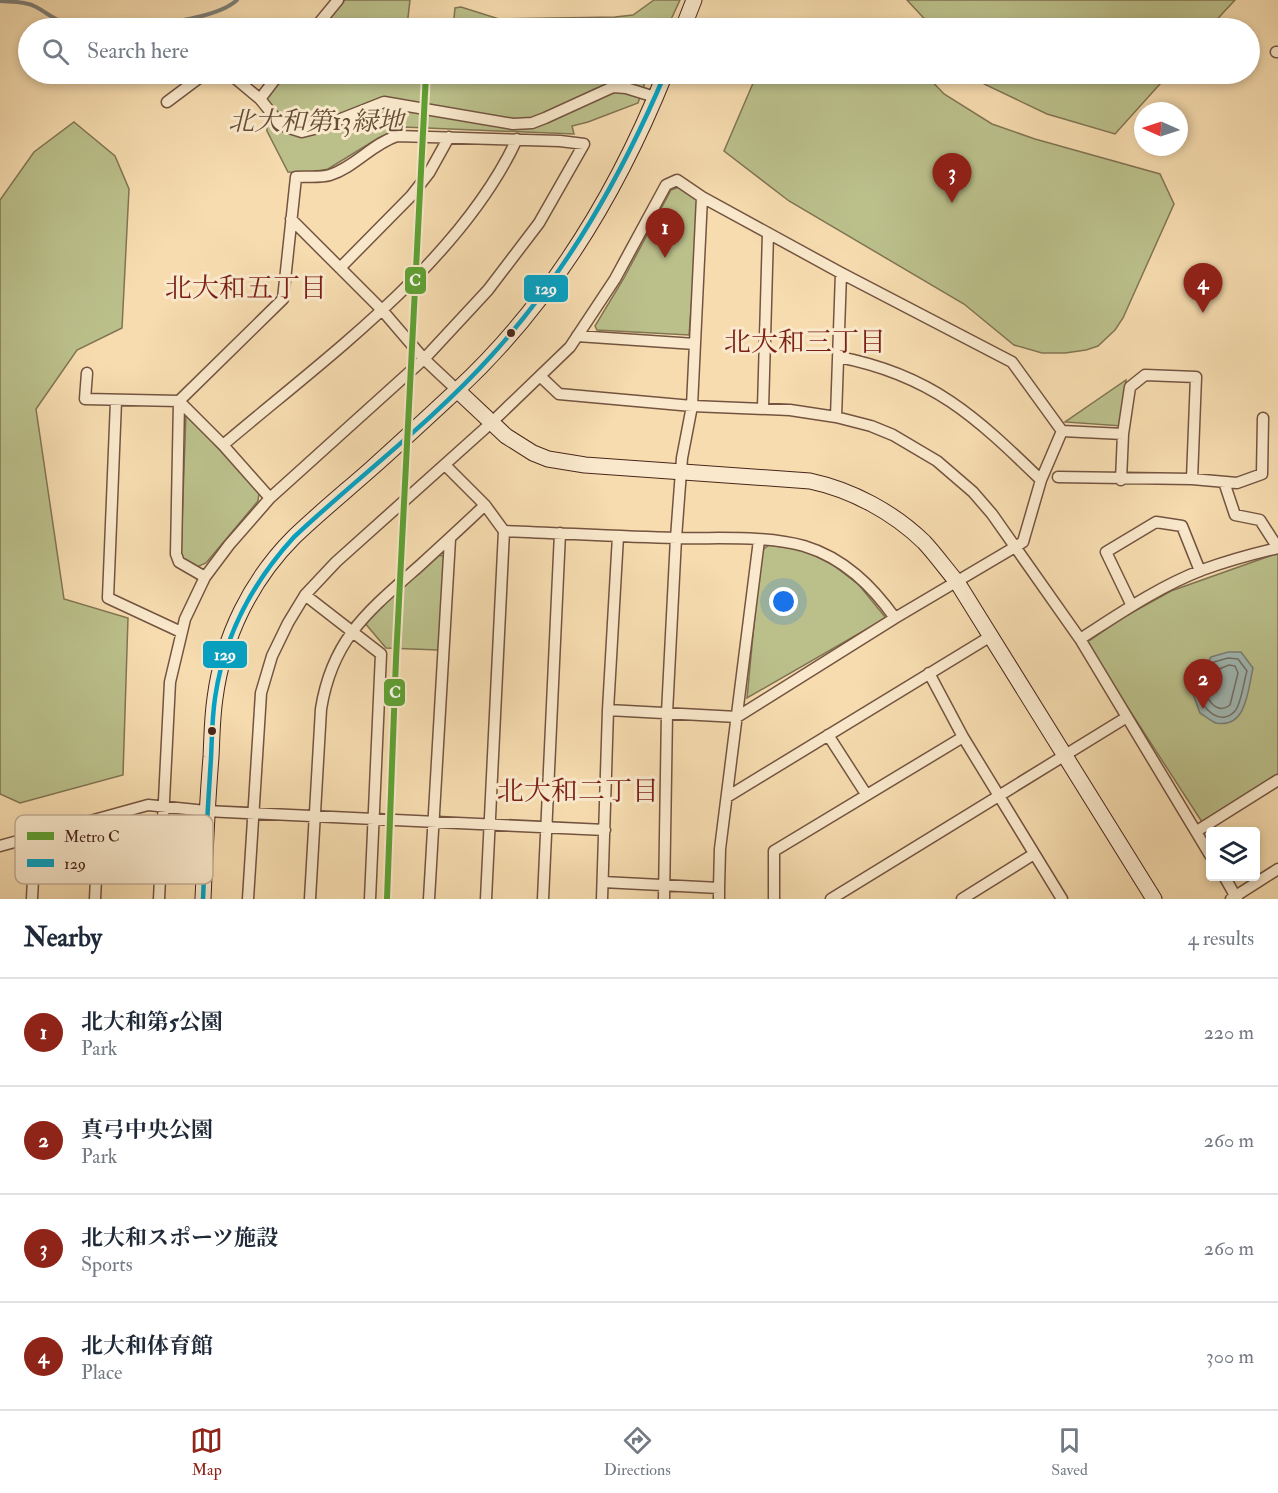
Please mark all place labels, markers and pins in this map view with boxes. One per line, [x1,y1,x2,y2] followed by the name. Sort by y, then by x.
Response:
[932,154,972,203] pin: 3
[646,208,684,258] pin: 1
[1184,264,1222,313] pin: 4
[505,327,517,339] unlabelled marker
[1184,660,1222,709] pin: 2
[206,725,218,737] unlabelled marker

